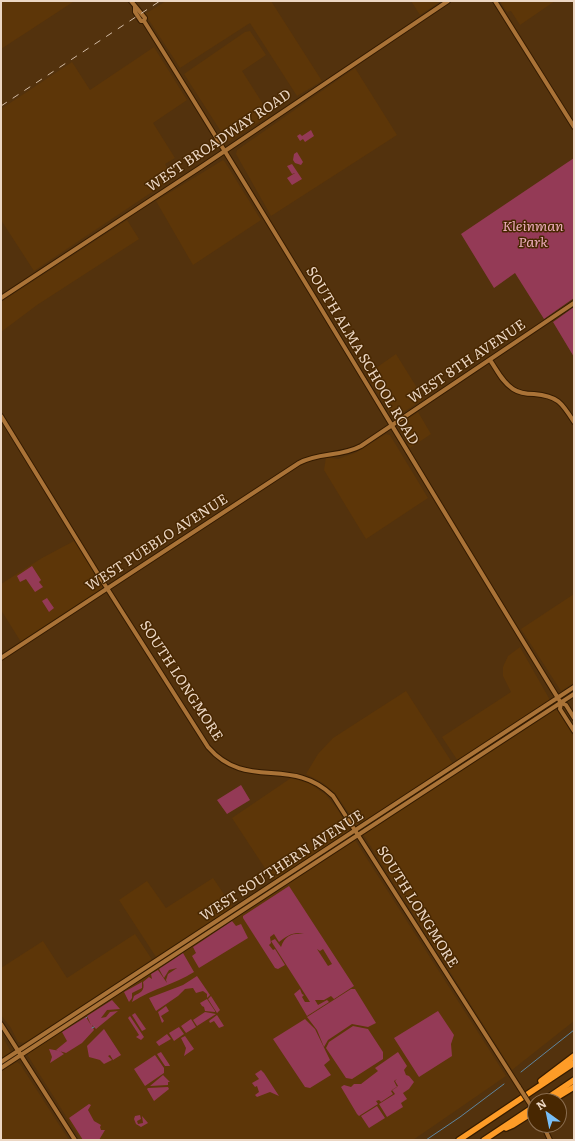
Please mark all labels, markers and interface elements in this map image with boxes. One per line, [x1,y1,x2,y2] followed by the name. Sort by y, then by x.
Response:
[143,86,295,196] street label: WEST BROADWAY ROAD
[502,219,564,252] park label: Kleinman Park
[302,264,422,448] street label: SOUTH ALMA SCHOOL ROAD
[405,316,529,408] street label: WEST 8TH AVENUE
[83,491,231,595] street label: WEST PUEBLO AVENUE
[136,618,226,744] street label: SOUTH LONGMORE
[197,807,367,925] street label: WEST SOUTHERN AVENUE
[373,843,461,971] street label: SOUTH LONGMORE
[527,1093,567,1133] north arrow
[533,1095,549,1113] text: N

